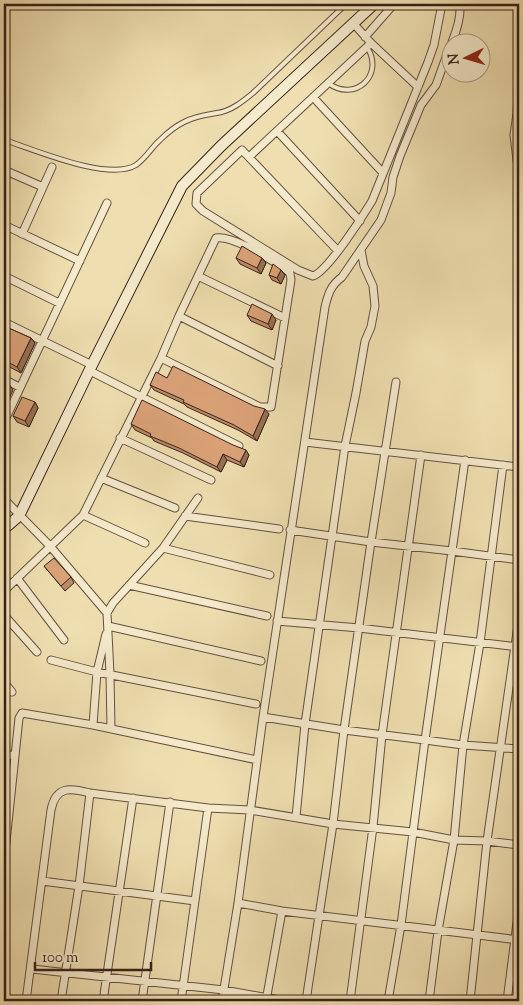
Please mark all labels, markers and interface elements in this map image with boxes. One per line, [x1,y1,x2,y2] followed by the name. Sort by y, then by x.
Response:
[440,32,490,82] north arrow
[445,53,465,65] text: N
[35,940,151,972] scale bar
[42,948,79,969] text: 100 m

